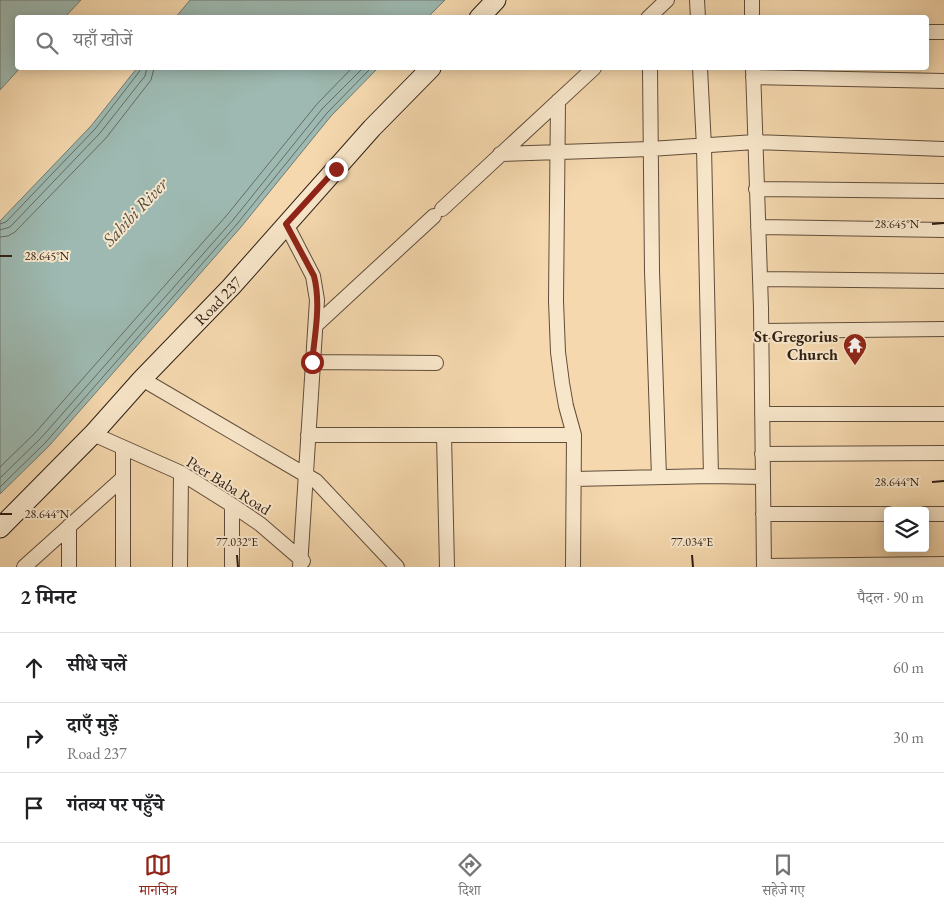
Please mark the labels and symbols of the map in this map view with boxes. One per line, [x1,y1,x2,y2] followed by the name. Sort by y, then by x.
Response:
[325,158,348,181] route end
[96,172,173,251] water label: Sahibi River
[875,216,920,232] text: 28.645°N
[25,248,70,264] text: 28.645°N
[190,272,247,330] street label: Road 237
[754,326,838,365] place label: St Gregorius Church
[842,332,868,366] temple icon: St Gregorius Church
[301,351,324,374] route start
[183,451,276,520] street label: Peer Baba Road
[875,474,920,490] text: 28.644°N
[25,506,70,522] text: 28.644°N
[216,534,258,550] text: 77.032°E
[671,534,713,550] text: 77.034°E

